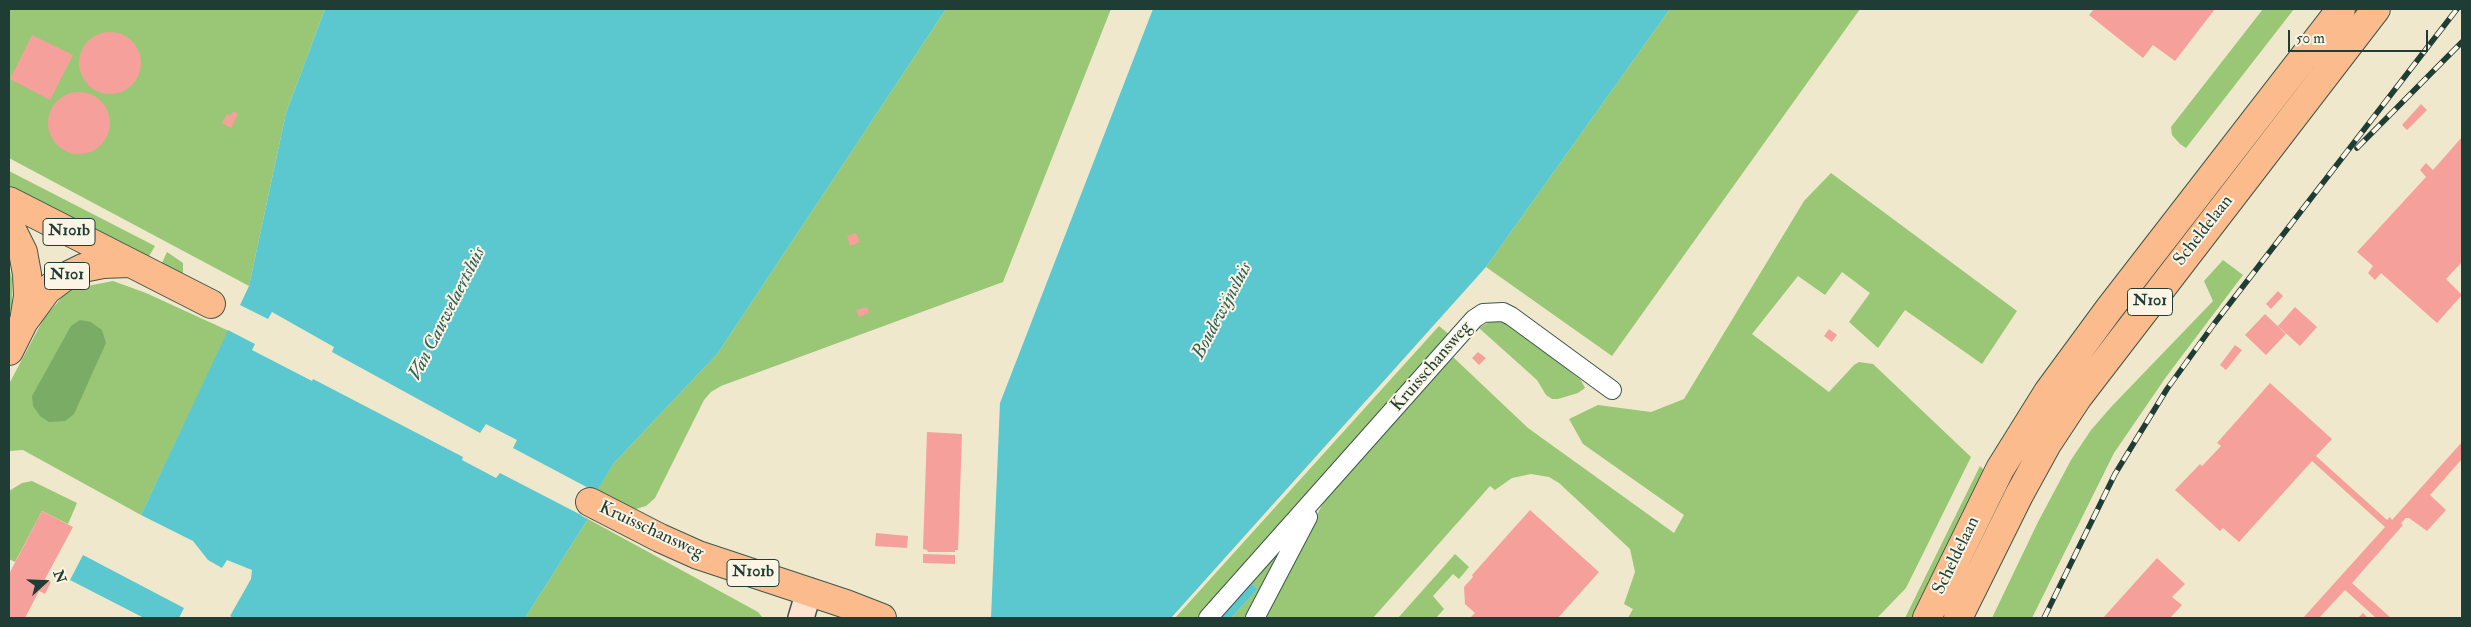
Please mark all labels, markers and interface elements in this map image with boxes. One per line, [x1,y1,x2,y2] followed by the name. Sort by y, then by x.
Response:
[2291,20,2431,52] scale bar
[2296,29,2325,48] text: 50 m
[2170,191,2238,271] street label: Scheldelaan
[43,218,95,246] road number: N101b
[405,244,491,384] water label: Van Cauwelaertsluis
[1188,259,1258,363] water label: Boudewijnsluis
[44,262,90,290] road number: N101
[2128,288,2172,316] road number: N101
[1387,317,1477,417] street label: Kruisschansweg
[595,497,707,565] street label: Kruisschansweg
[1929,514,1985,598] street label: Scheldelaan
[20,557,70,607] north arrow
[727,560,779,586] road number: N101b
[49,568,70,585] text: N

